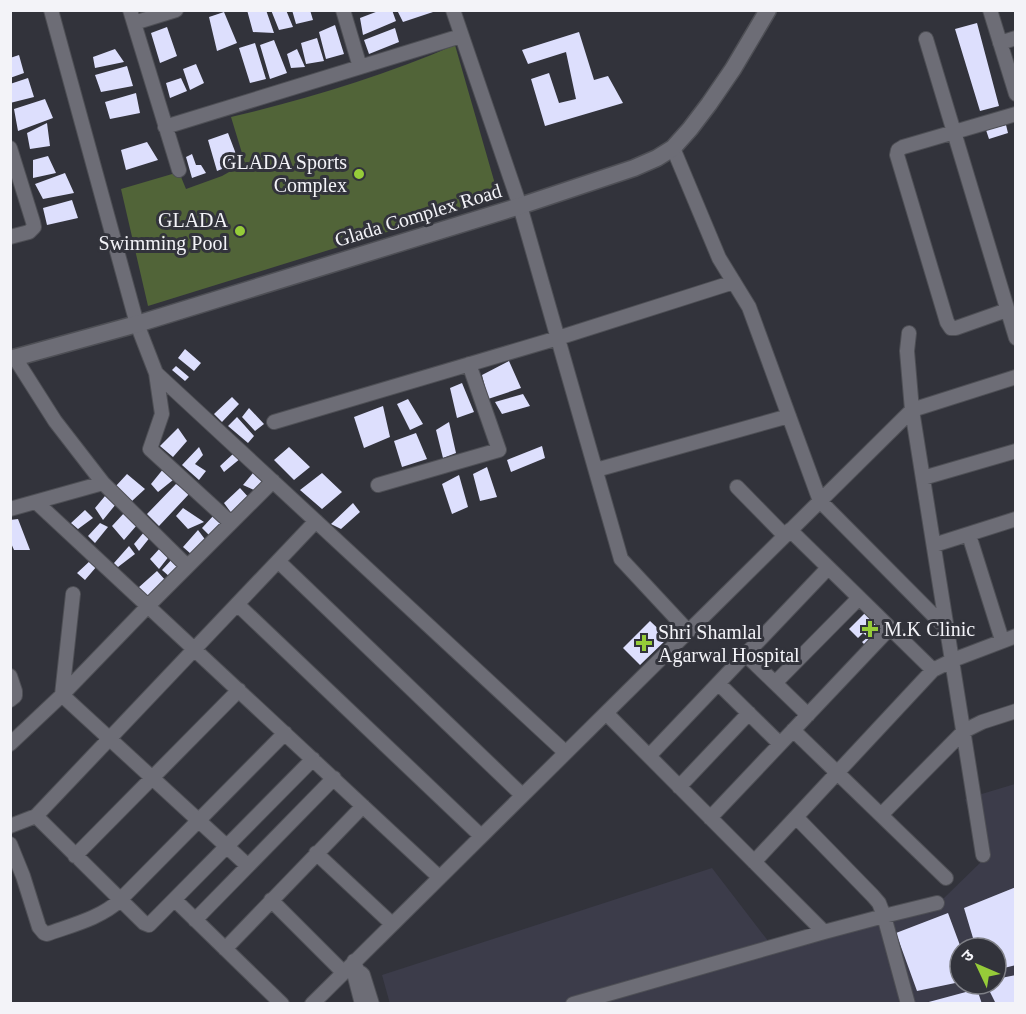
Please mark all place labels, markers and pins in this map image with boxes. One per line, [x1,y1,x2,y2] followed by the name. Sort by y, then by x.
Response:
[222,151,347,197] place label: GLADA Sports Complex
[352,167,366,181] marker: GLADA Sports Complex
[99,209,229,255] place label: GLADA Swimming Pool
[233,224,247,238] marker: GLADA Swimming Pool
[884,618,975,640] place label: M.K Clinic
[861,620,879,638] marker: M.K Clinic
[658,621,800,667] place label: Shri Shamlal Agarwal Hospital
[635,634,653,652] marker: Shri Shamlal Agarwal Hospital

